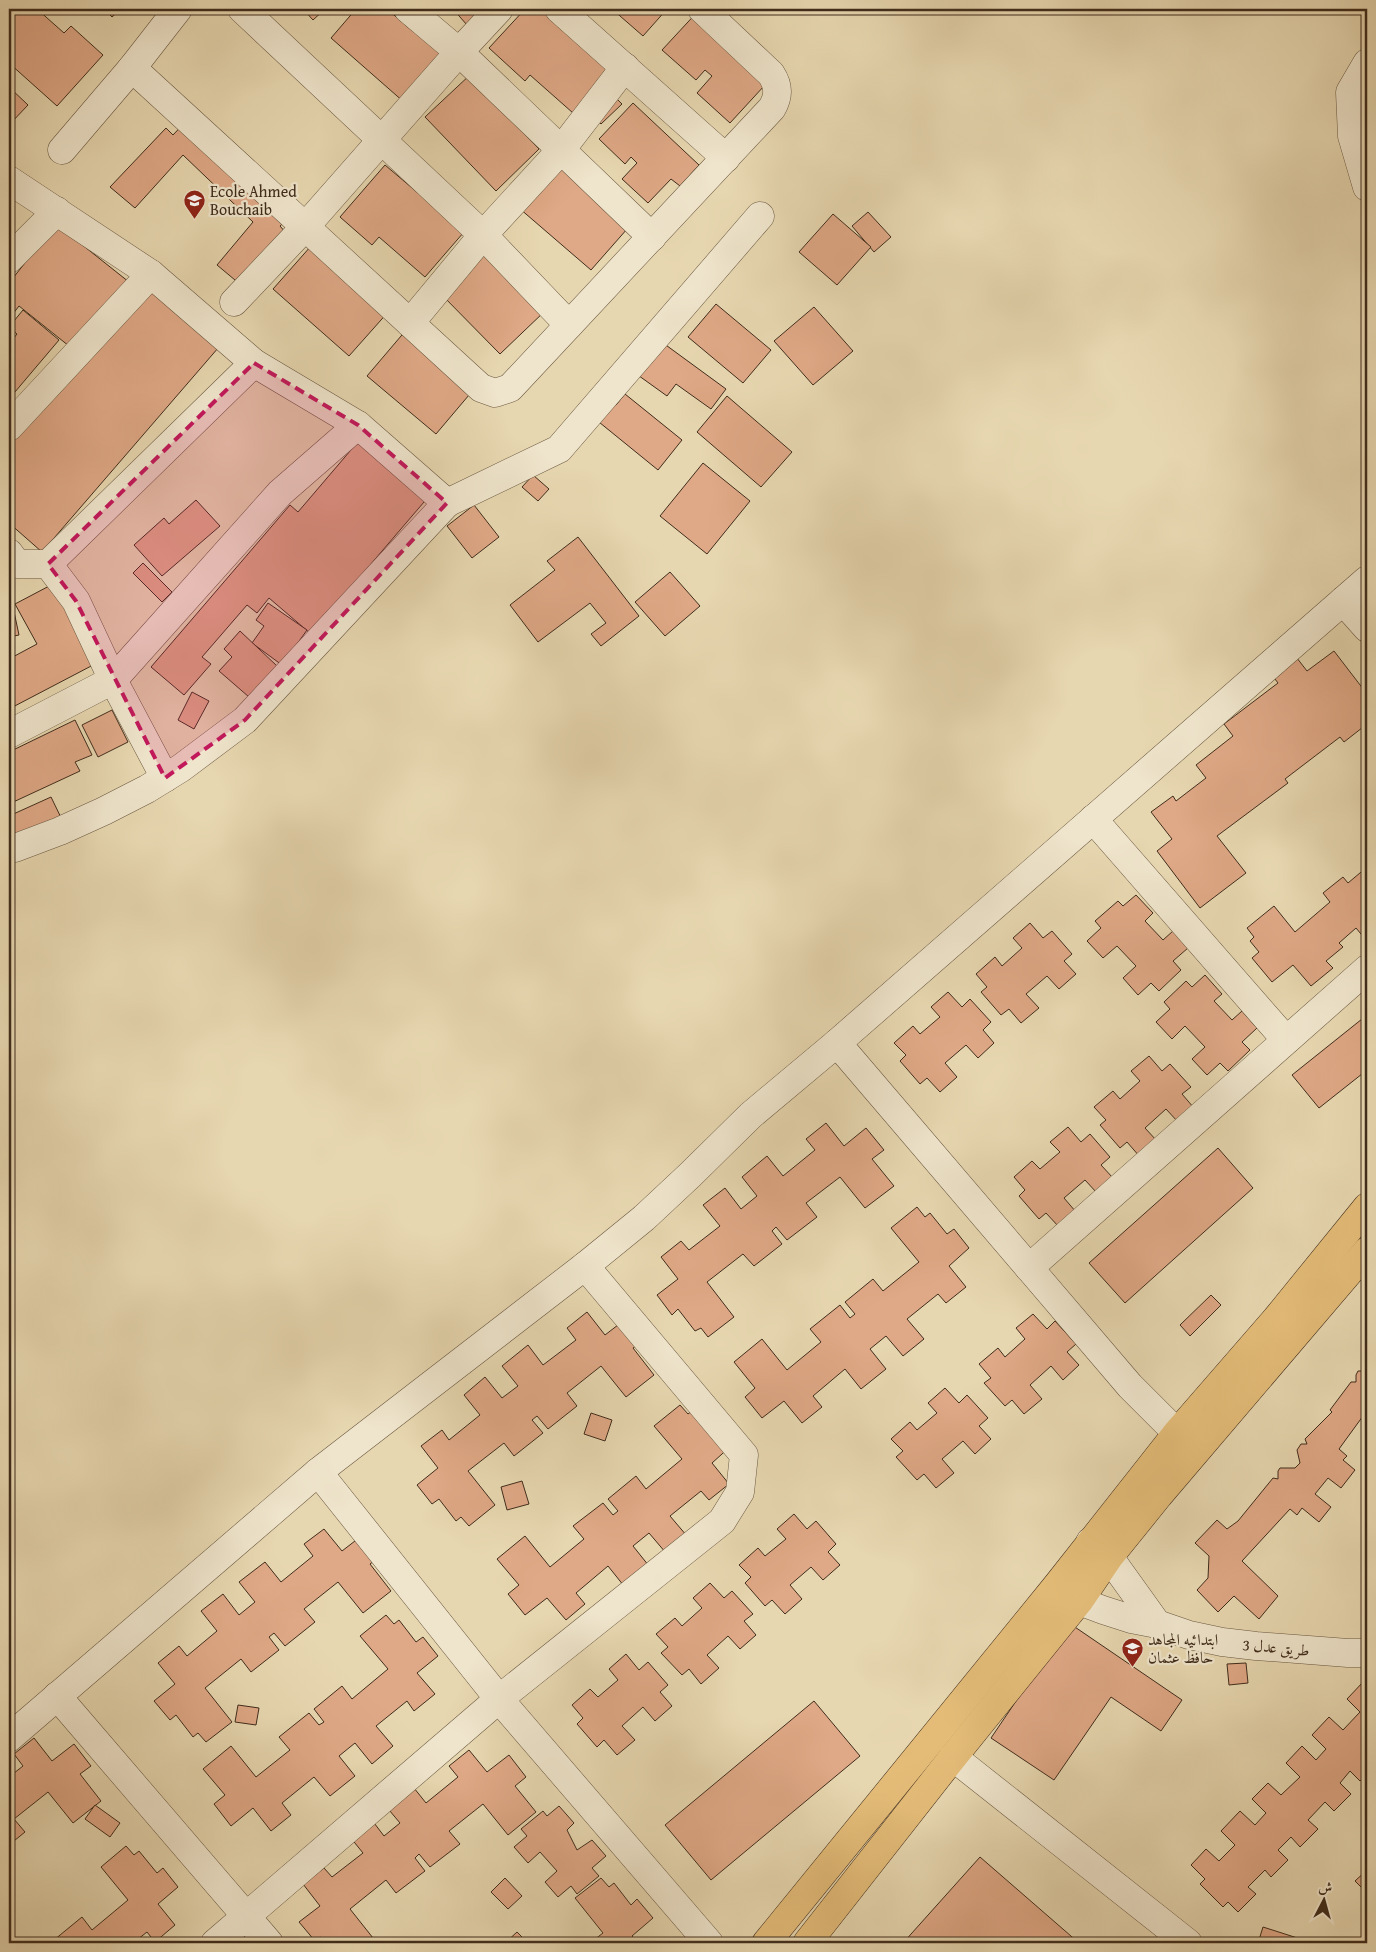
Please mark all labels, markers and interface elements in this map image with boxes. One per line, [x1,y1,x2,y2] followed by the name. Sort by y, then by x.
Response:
[210,179,297,221] place label: Ecole Ahmed Bouchaib
[182,188,206,219] school or university icon: Ecole Ahmed Bouchaib
[1148,1627,1218,1669] place label: ابتدائيه المجاهد حافظ عثمان
[1241,1632,1311,1662] street label: طريق عدل 3
[1120,1636,1144,1667] school or university icon: ابتدائيه المجاهد حافظ عثمان
[1298,1874,1348,1924] north arrow
[1317,1876,1333,1898] text: ش

